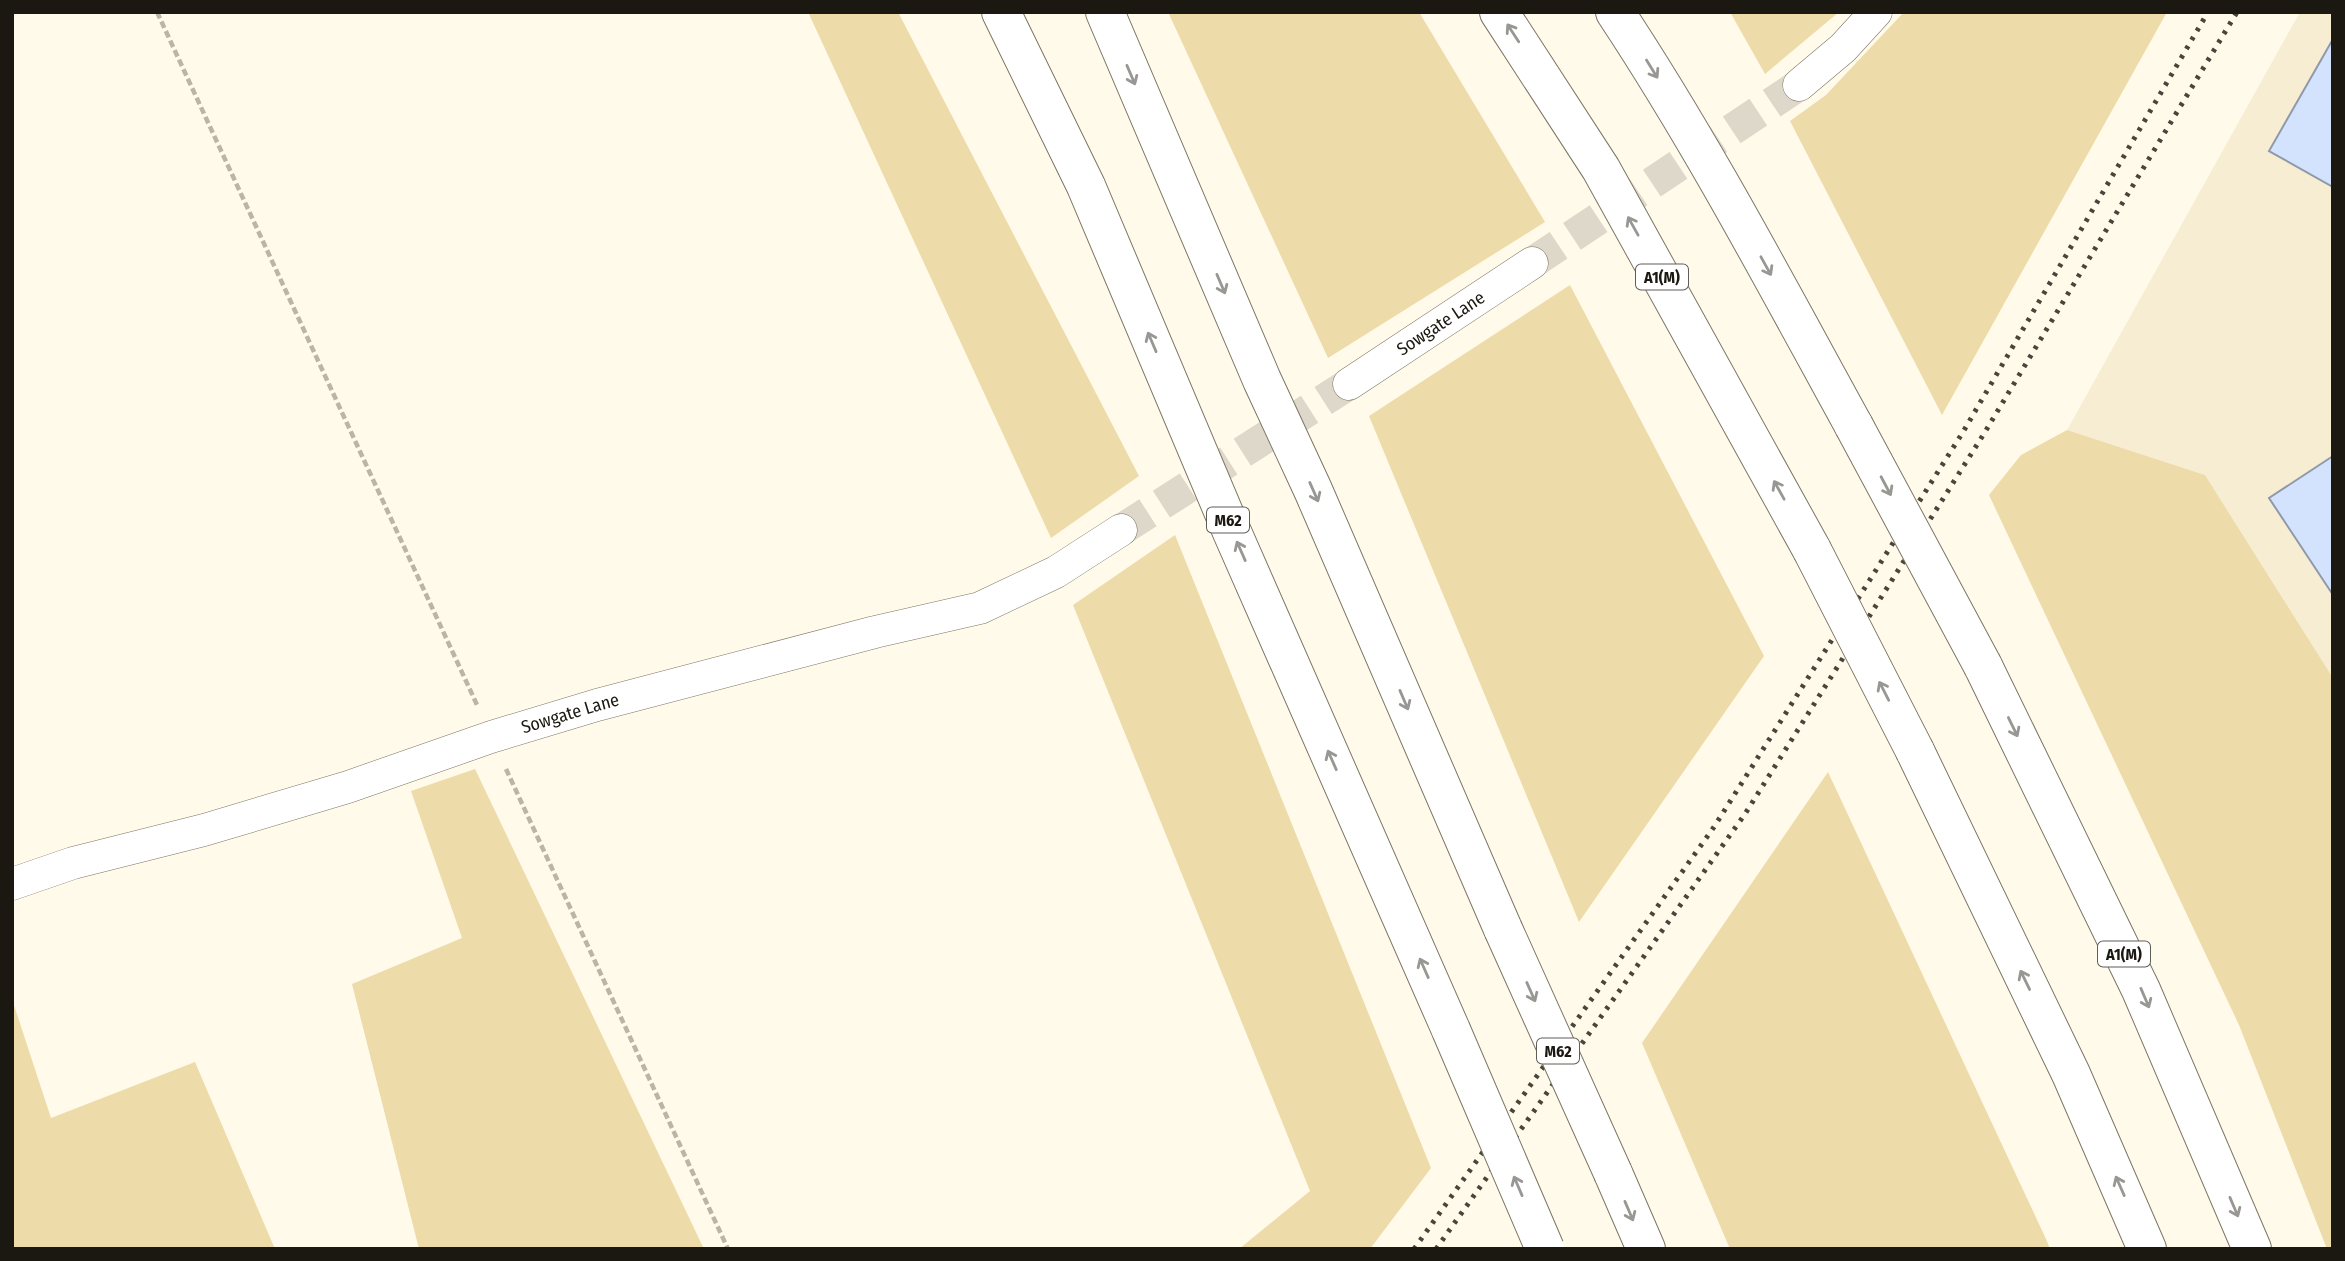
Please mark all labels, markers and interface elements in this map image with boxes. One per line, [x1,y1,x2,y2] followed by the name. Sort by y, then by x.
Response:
[1506,24,1520,44] one-way arrow
[1646,59,1660,79] one-way arrow
[1126,64,1139,85] one-way arrow
[1626,216,1639,237] one-way arrow
[1760,255,1774,276] one-way arrow
[1636,264,1688,290] road number: A1(M)
[1215,273,1228,295] one-way arrow
[1393,286,1489,360] street label: Sowgate Lane
[1145,331,1158,353] one-way arrow
[1880,475,1893,496] one-way arrow
[1772,480,1786,500] one-way arrow
[1308,481,1321,502] one-way arrow
[1207,508,1249,533] road number: M62
[1234,541,1247,562] one-way arrow
[1877,681,1890,702] one-way arrow
[519,689,622,738] street label: Sowgate Lane
[1399,689,1412,711] one-way arrow
[2006,716,2020,737] one-way arrow
[1325,749,1338,771] one-way arrow
[2098,942,2150,966] road number: A1(M)
[1416,958,1429,979] one-way arrow
[2017,970,2031,991] one-way arrow
[1525,980,1538,1002] one-way arrow
[2139,987,2152,1008] one-way arrow
[1537,1038,1579,1064] road number: M62
[1511,1176,1524,1197] one-way arrow
[2113,1176,2126,1197] one-way arrow
[2228,1196,2241,1218] one-way arrow
[1624,1199,1637,1221] one-way arrow

